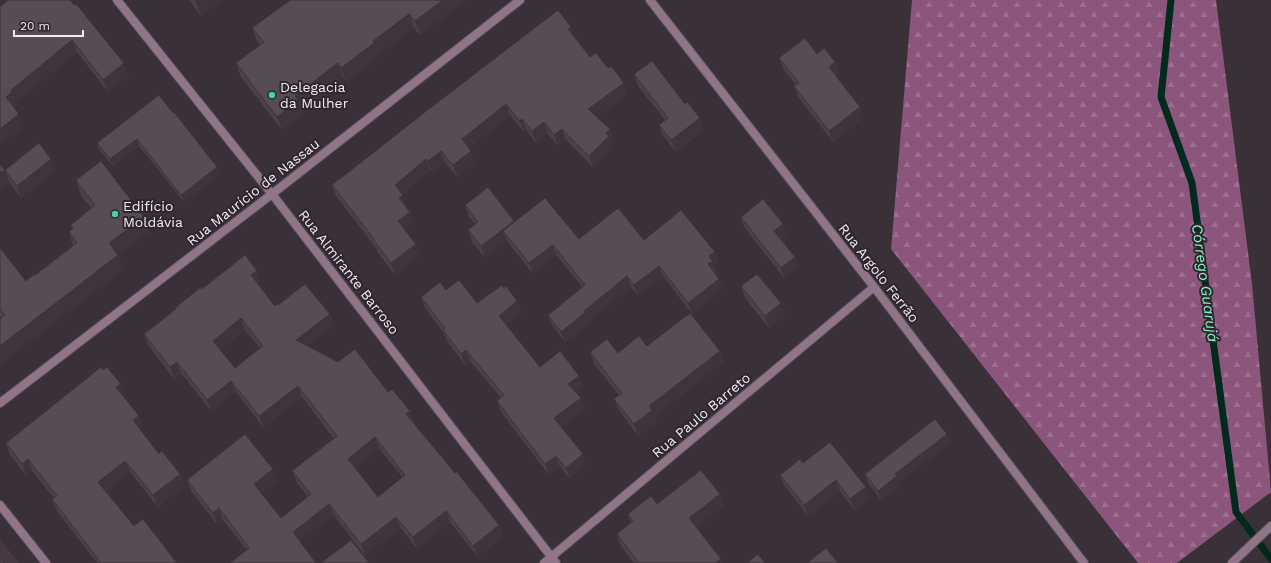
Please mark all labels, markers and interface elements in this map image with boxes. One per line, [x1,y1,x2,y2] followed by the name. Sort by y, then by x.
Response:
[14,12,83,38] scale bar
[20,19,50,33] text: 20 m
[280,79,349,111] place label: Delegacia da Mulher
[267,90,277,100] marker: Delegacia da Mulher
[184,135,322,249] street label: Rua Maurício de Nassau
[123,198,183,230] place label: Edifício Moldávia
[295,207,403,337] street label: Rua Almirante Barroso
[110,209,120,219] marker: Edifício Moldávia
[835,220,923,326] street label: Rua Argolo Ferrão
[1188,223,1222,343] water label: Córrego Guarujá
[649,369,753,461] street label: Rua Paulo Barreto

